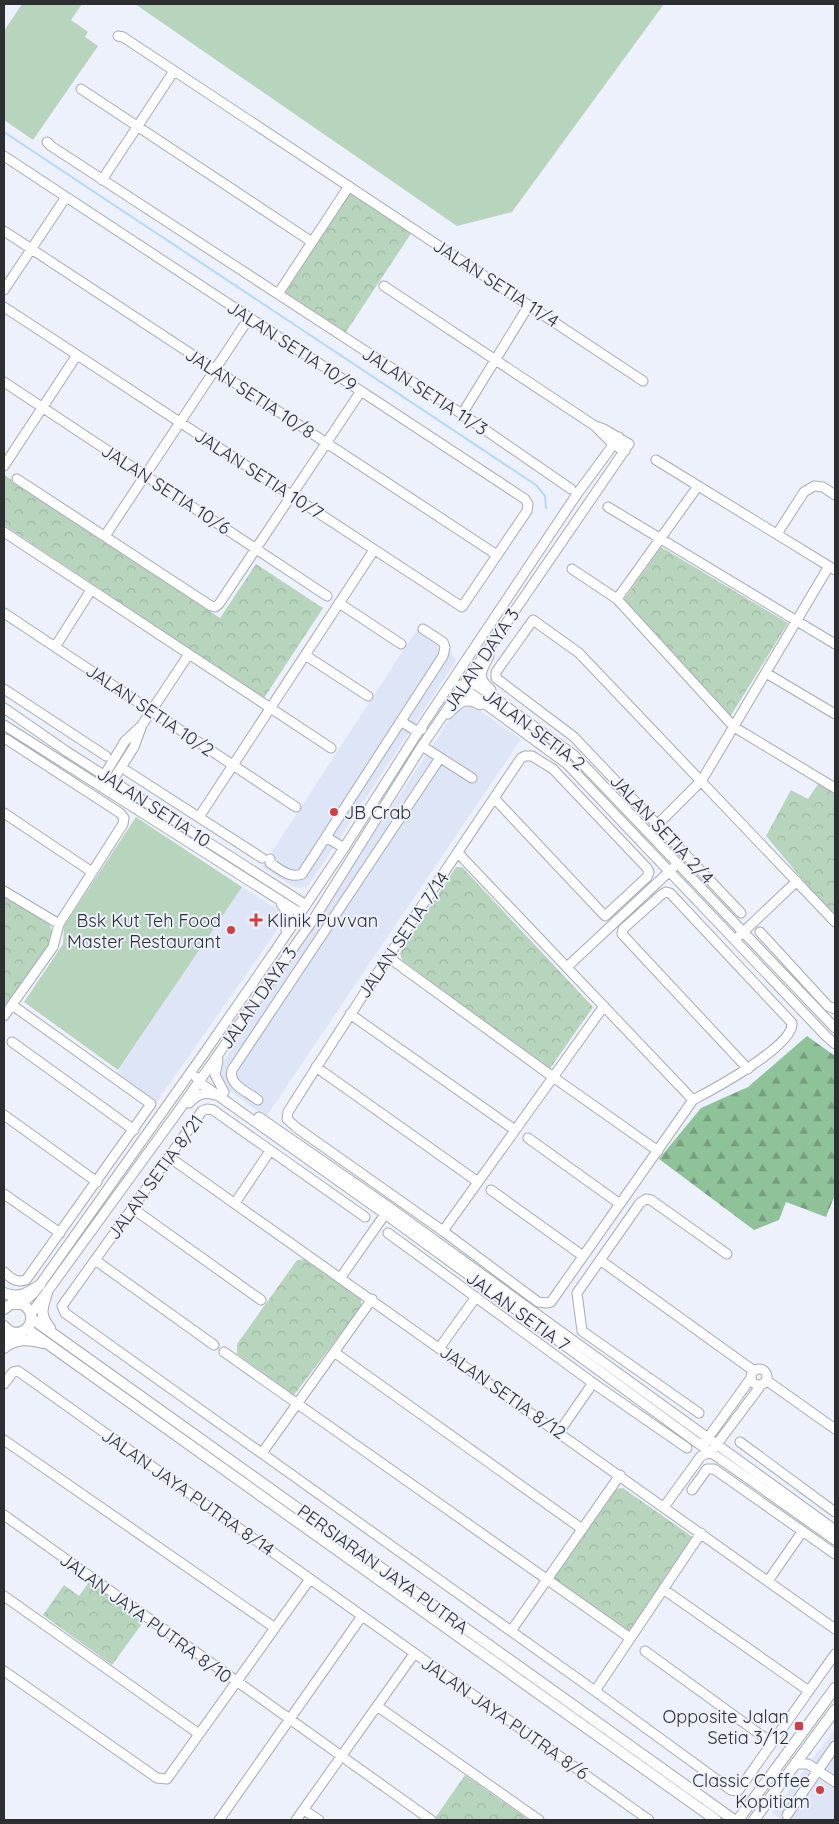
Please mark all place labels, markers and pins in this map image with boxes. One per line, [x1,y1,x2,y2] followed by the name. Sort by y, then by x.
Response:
[344,801,411,824] place label: JB Crab
[328,806,340,818] marker: JB Crab
[67,909,221,953] place label: Bsk Kut Teh Food Master Restaurant
[267,909,378,932] place label: Klinik Puvvan
[249,913,263,927] marker: Klinik Puvvan
[225,924,237,936] marker: Bsk Kut Teh Food Master Restaurant
[662,1705,789,1749] place label: Opposite Jalan Setia 3/12
[793,1720,805,1732] marker: Opposite Jalan Setia 3/12
[692,1769,810,1813] place label: Classic Coffee Kopitiam
[814,1784,826,1796] marker: Classic Coffee Kopitiam

